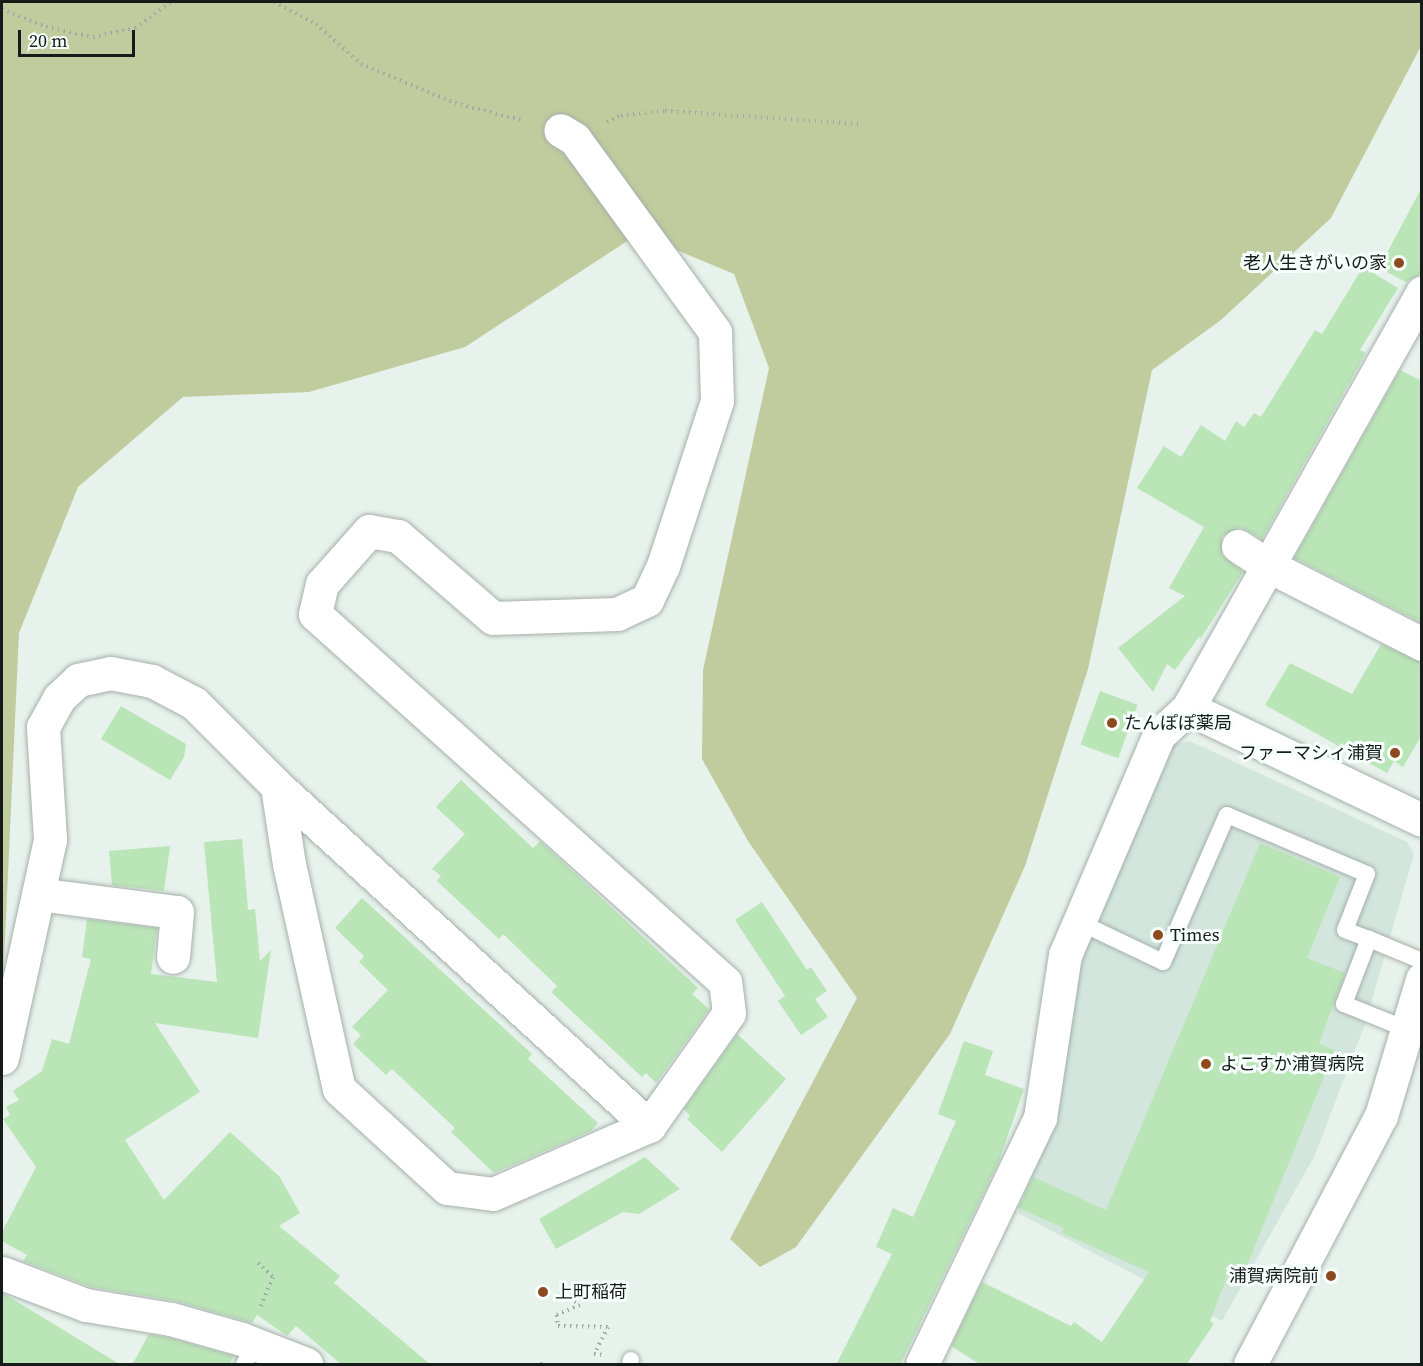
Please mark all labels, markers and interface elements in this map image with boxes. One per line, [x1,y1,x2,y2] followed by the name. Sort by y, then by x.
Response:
[21,18,138,56] scale bar
[29,28,67,53] text: 20 m
[1243,252,1387,274] place label: 老人生きがいの家
[1392,256,1406,270] marker: 老人生きがいの家
[1124,712,1232,734] place label: たんぽぽ薬局
[1105,716,1119,730] marker: たんぽぽ薬局
[1239,742,1383,764] place label: ファーマシィ浦賀
[1388,746,1402,760] marker: ファーマシィ浦賀
[1170,924,1219,946] place label: Times
[1151,928,1165,942] marker: Times
[1220,1053,1364,1075] place label: よこすか浦賀病院
[1197,1055,1215,1073] marker: よこすか浦賀病院
[1229,1265,1319,1287] place label: 浦賀病院前
[1324,1269,1338,1283] marker: 浦賀病院前
[555,1281,627,1303] place label: 上町稲荷
[536,1285,550,1299] marker: 上町稲荷

